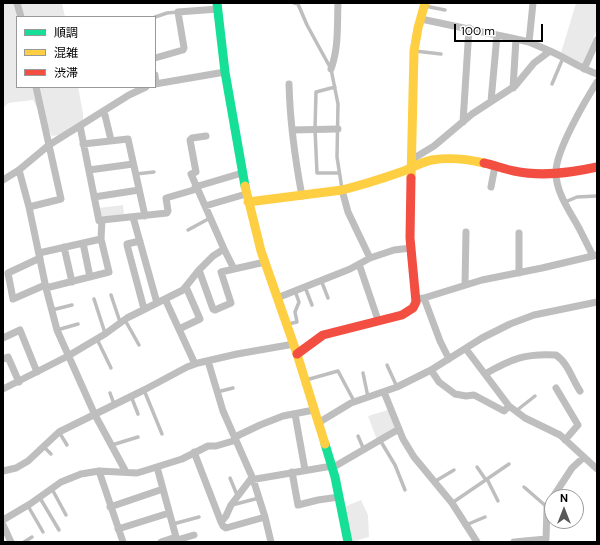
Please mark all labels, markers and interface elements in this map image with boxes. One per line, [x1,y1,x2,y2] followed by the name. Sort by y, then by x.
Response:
[16,16,156,88] legend
[456,16,545,42] scale bar
[461,23,495,39] text: 100 m
[54,25,78,41] text: 順調
[54,45,78,61] text: 混雑
[54,65,78,81] text: 渋滞
[544,489,584,529] north arrow
[560,491,568,505] text: N

